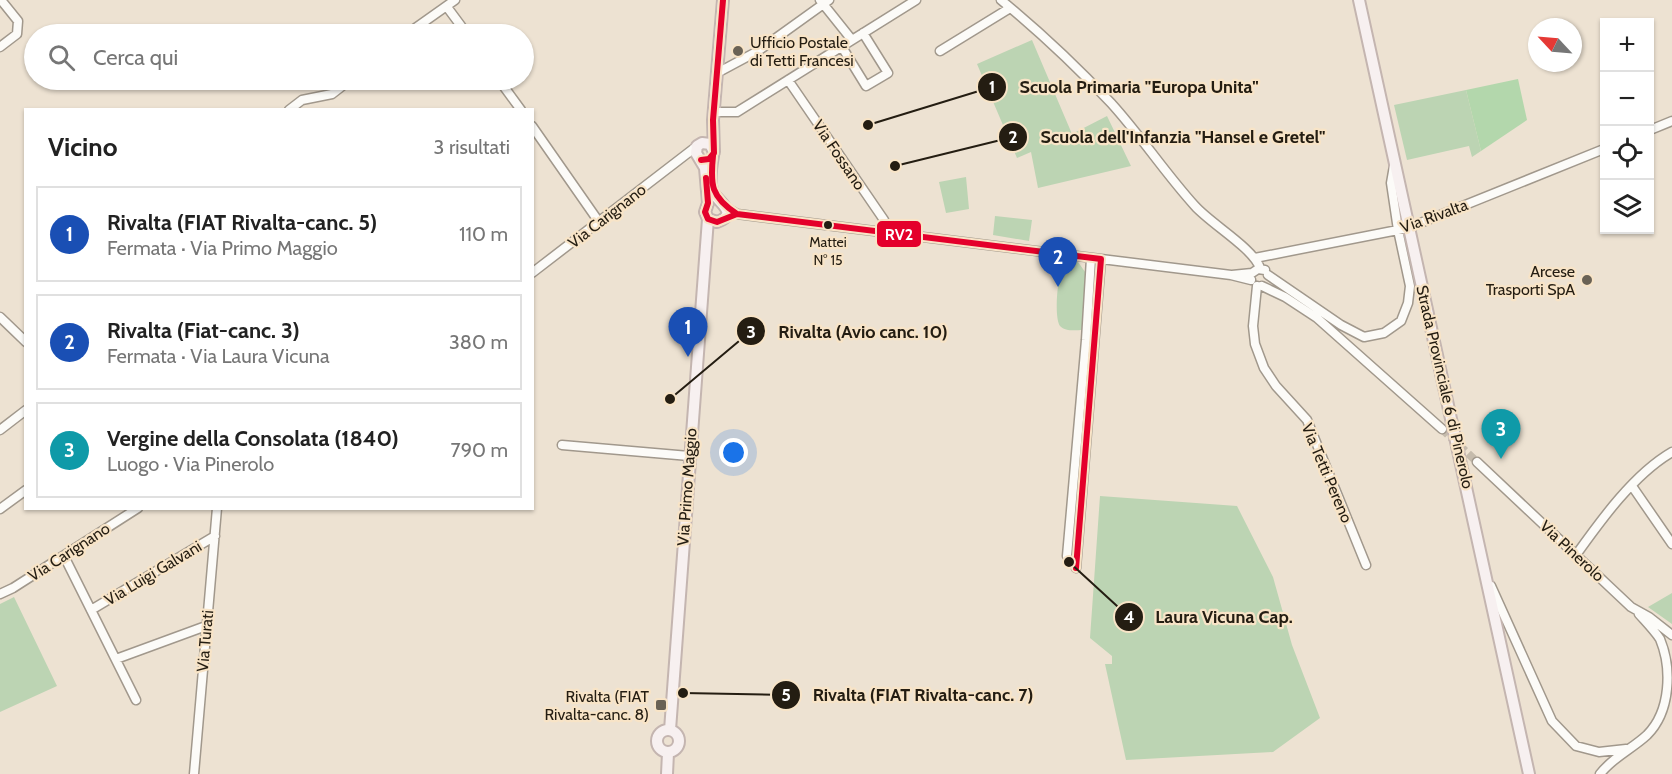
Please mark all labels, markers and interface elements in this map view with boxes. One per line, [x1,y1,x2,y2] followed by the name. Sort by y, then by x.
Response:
[1528,18,1582,72] north arrow
[1600,18,1654,234] map controls
[1600,18,1654,72] button: +
[24,24,534,90] search box
[750,33,854,70] place label: Ufficio Postale di Tetti Francesi
[45,41,78,74] icon: search
[93,44,178,71] text: Cerca qui
[731,44,745,58] marker: Ufficio Postale di Tetti Francesi
[977,69,1270,105] callout: Scuola Primaria "Europa Unita"
[1600,72,1654,126] button: −
[989,76,995,98] text: 1
[1019,76,1259,98] text: Scuola Primaria "Europa Unita"
[809,116,869,194] street label: Via Fossano
[998,119,1337,155] callout: Scuola dell'Infanzia "Hansel e Gretel"
[1008,126,1018,148] text: 2
[1041,126,1325,148] text: Scuola dell'Infanzia "Hansel e Gretel"
[1600,126,1654,180] button: locate
[48,131,117,163] text: Vicino
[434,135,510,159] text: 3 risultati
[564,180,650,252] street label: Via Carignano
[1600,180,1654,234] button: layers
[1398,195,1471,237] street label: Via Rivalta
[107,209,377,236] text: Rivalta (FIAT Rivalta-canc. 5)
[822,219,834,231] marker: Mattei N° 15
[876,220,922,248] line badge: RV2
[66,222,73,246] text: 1
[459,222,508,246] text: 110 m
[885,225,913,244] text: RV2
[809,233,847,269] place label: Mattei N° 15
[107,236,338,260] text: Fermata · Via Primo Maggio
[1038,238,1078,287] pin: 2
[1486,262,1575,299] place label: Arcese Trasporti SpA
[1580,273,1594,287] marker: Arcese Trasporti SpA
[1412,283,1478,491] street label: Strada Provinciale 6 di Pinerolo
[668,308,708,357] pin: 1
[736,313,959,349] callout: Rivalta (Avio canc. 10)
[107,317,300,344] text: Rivalta (Fiat-canc. 3)
[746,321,756,343] text: 3
[778,321,948,343] text: Rivalta (Avio canc. 10)
[64,330,75,354] text: 2
[449,330,508,354] text: 380 m
[107,344,330,368] text: Fermata · Via Laura Vicuna
[1482,410,1520,459] pin: 3
[1297,420,1357,526] street label: Via Tetti Pereno
[107,425,399,452] text: Vergine della Consolata (1840)
[673,427,701,547] street label: Via Primo Maggio
[64,438,75,462] text: 3
[451,438,508,462] text: 790 m
[719,438,748,467] your location
[107,452,274,476] text: Luogo · Via Pinerolo
[1536,516,1608,586] street label: Via Pinerolo
[25,518,114,585] street label: Via Carignano
[101,537,205,609] street label: Via Luigi Galvani
[1114,599,1305,635] callout: Laura Vicuna Cap.
[1123,606,1135,628] text: 4
[1155,606,1293,628] text: Laura Vicuna Cap.
[193,609,217,673] street label: Via Turati
[771,677,1045,713] callout: Rivalta (FIAT Rivalta-canc. 7)
[781,684,791,706] text: 5
[813,684,1033,706] text: Rivalta (FIAT Rivalta-canc. 7)
[545,687,649,724] place label: Rivalta (FIAT Rivalta-canc. 8)
[654,698,668,712] marker: Rivalta (FIAT Rivalta-canc. 8)

